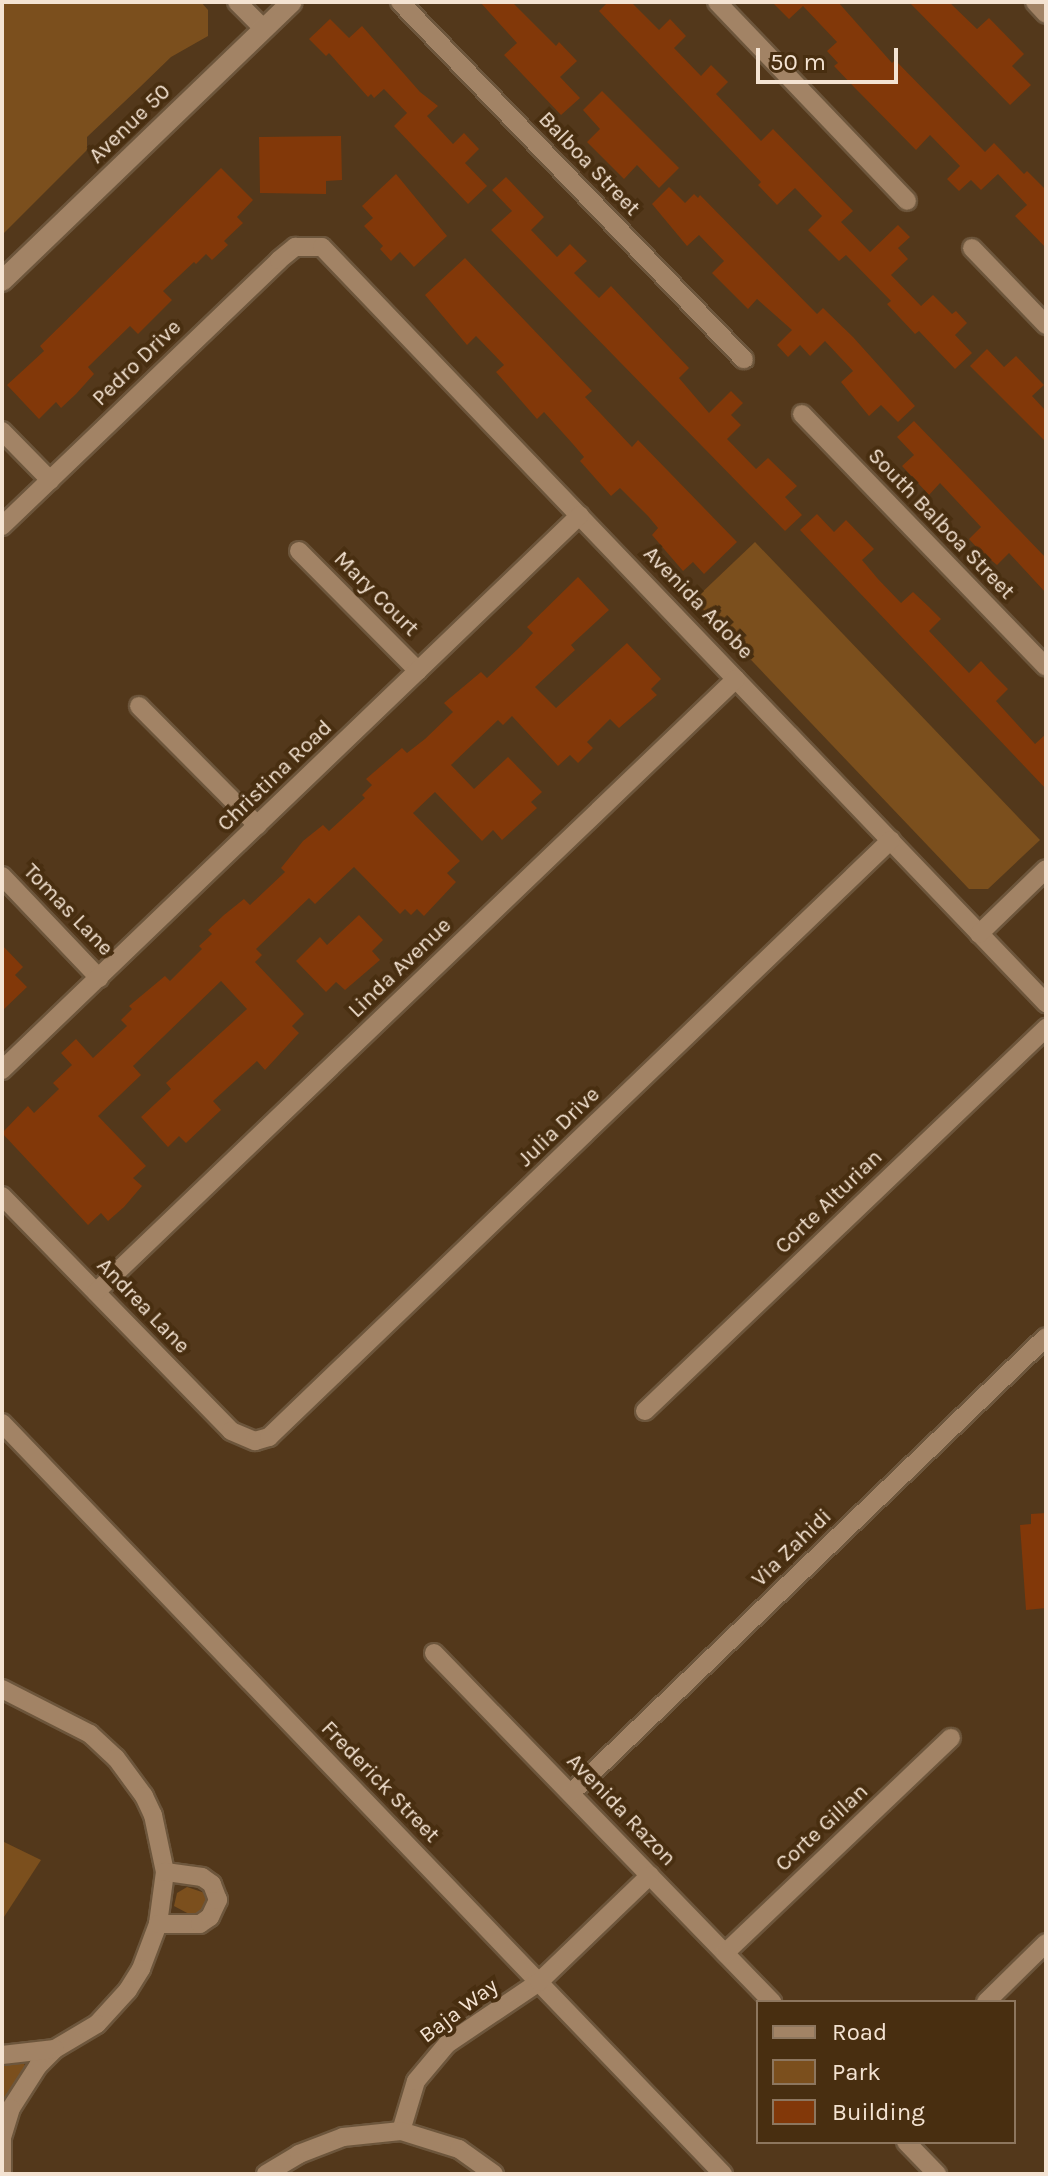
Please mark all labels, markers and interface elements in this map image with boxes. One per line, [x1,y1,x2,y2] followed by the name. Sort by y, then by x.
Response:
[760,32,902,82] scale bar
[770,48,826,76] text: 50 m
[84,79,176,169] street label: Avenue 50
[533,106,645,222] street label: Balboa Street
[87,314,187,412] street label: Pedro Drive
[862,443,1020,605] street label: South Balboa Street
[638,541,758,665] street label: Avenida Adobe
[328,546,424,642] street label: Mary Court
[212,715,338,837] street label: Christina Road
[18,858,118,962] street label: Tomas Lane
[343,912,457,1024] street label: Linda Avenue
[513,1082,605,1172] street label: Julia Drive
[770,1144,888,1260] street label: Corte Alturian
[91,1253,195,1359] street label: Andrea Lane
[747,1503,837,1593] street label: Via Zahidi
[315,1716,445,1848] street label: Frederick Street
[561,1748,681,1872] street label: Avenida Razon
[770,1779,874,1877] street label: Corte Gillan
[415,1973,503,2049] street label: Baja Way
[756,2000,1016,2144] legend
[832,2018,887,2046] text: Road
[832,2058,881,2086] text: Park
[832,2098,925,2126] text: Building

